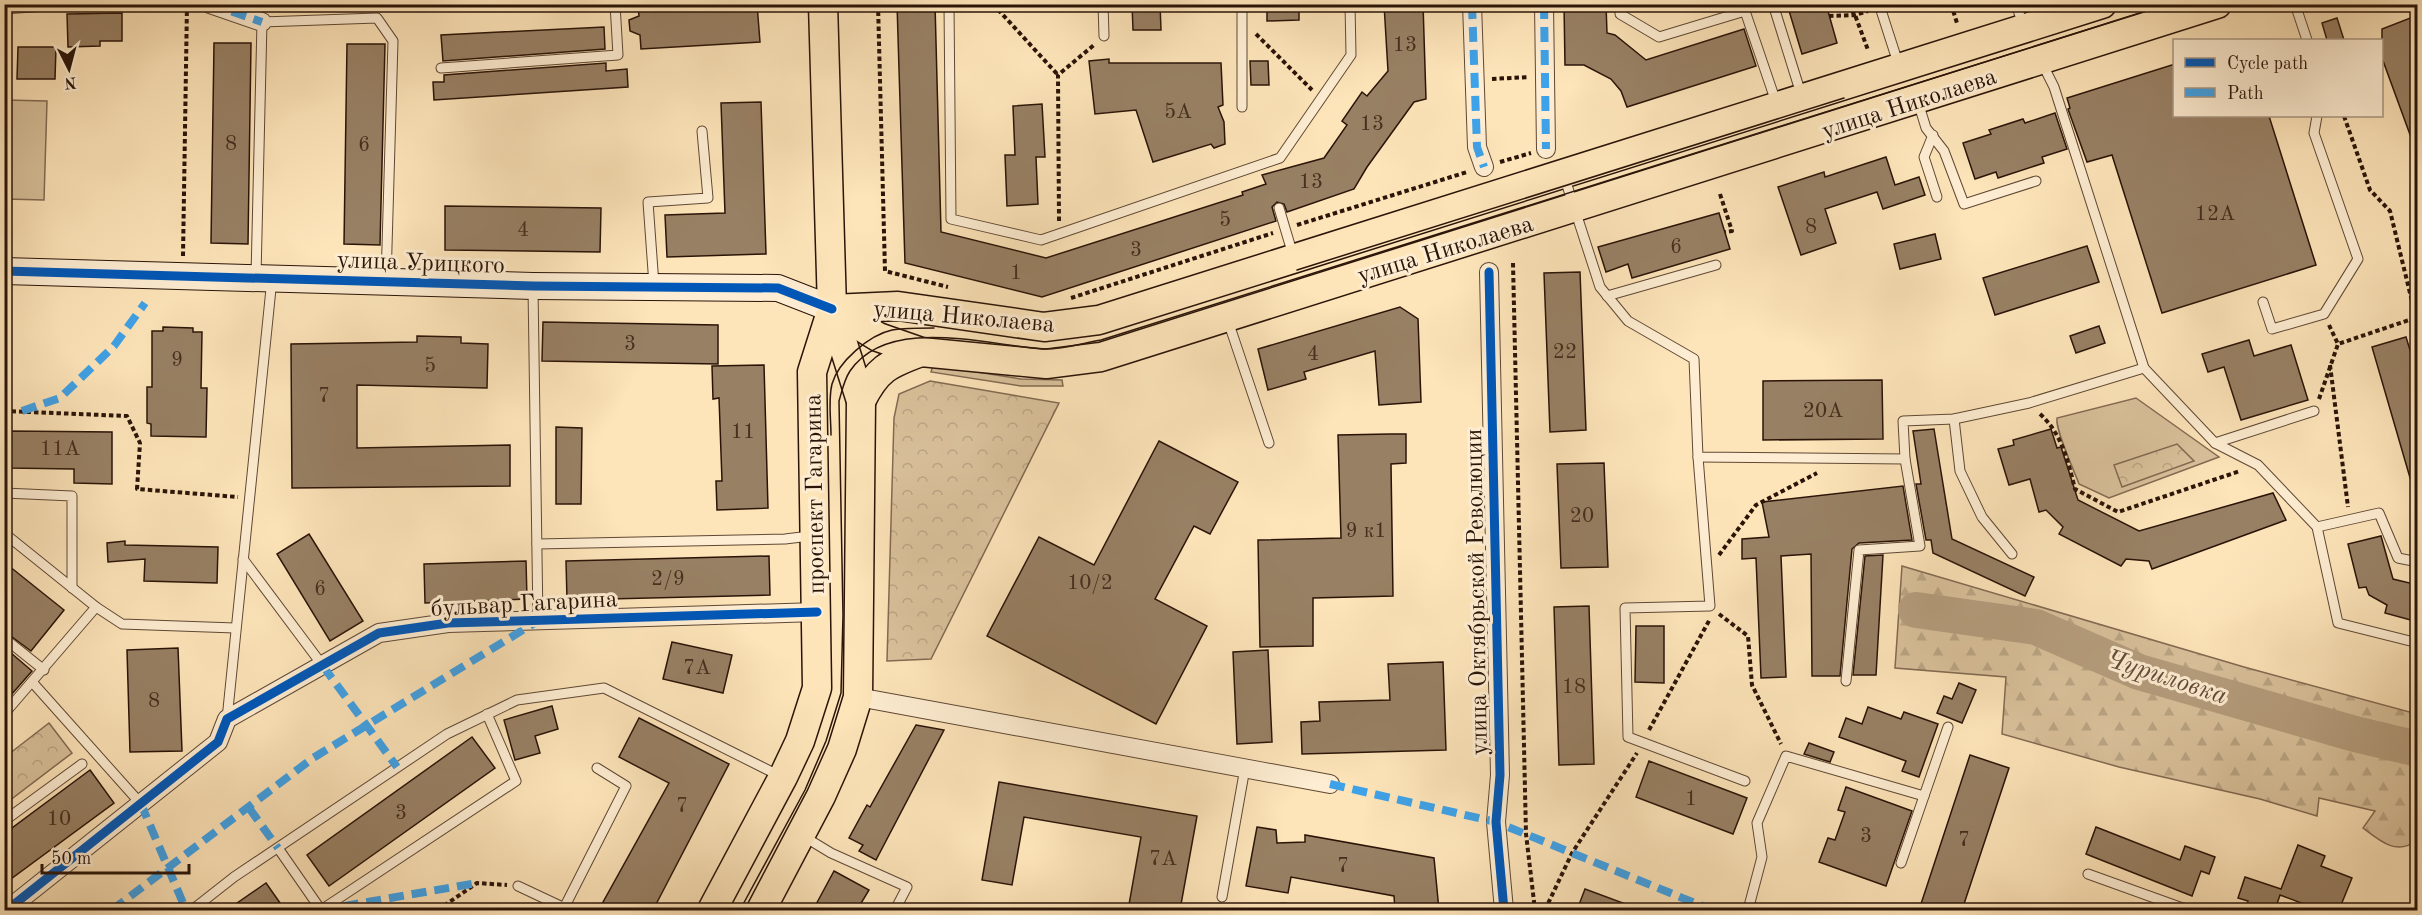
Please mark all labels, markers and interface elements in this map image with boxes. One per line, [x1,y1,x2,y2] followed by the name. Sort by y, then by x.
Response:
[1393,35,1417,56] house number: 13
[39,39,99,99] north arrow
[2173,39,2383,117] legend
[2227,55,2308,73] text: Cycle path
[1819,65,2000,144] street label: улица Николаева
[63,73,77,91] text: N
[2227,85,2264,103] text: Path
[1164,102,1192,123] house number: 5А
[1360,114,1384,135] house number: 13
[225,134,237,155] house number: 8
[358,135,370,156] house number: 6
[1299,172,1323,193] house number: 13
[2195,204,2235,225] house number: 12А
[1219,210,1231,231] house number: 5
[1355,213,1536,289] street label: улица Николаева
[1805,217,1817,238] house number: 8
[517,220,529,241] house number: 4
[1670,237,1682,258] house number: 6
[1130,240,1142,261] house number: 3
[337,249,505,279] street label: улица Урицкого
[1010,263,1022,284] house number: 1
[872,298,1056,338] street label: улица Николаева
[624,334,636,355] house number: 3
[1553,342,1577,363] house number: 22
[1307,344,1319,365] house number: 4
[171,350,183,371] house number: 9
[424,356,436,377] house number: 5
[318,386,330,407] house number: 7
[802,394,830,594] street label: проспект Гагарина
[1803,401,1843,422] house number: 20А
[731,422,755,443] house number: 11
[1463,428,1493,756] street label: улица Октябрьской Революции
[40,439,80,460] house number: 11А
[1570,506,1594,527] house number: 20
[1346,521,1386,542] house number: 9 к1
[651,569,685,590] house number: 2/9
[1067,573,1113,594] house number: 10/2
[314,579,326,600] house number: 6
[430,588,618,622] street label: бульвар Гагарина
[2103,646,2230,710] water label: Чуриловка
[683,658,711,679] house number: 7А
[1562,677,1586,698] house number: 18
[148,691,160,712] house number: 8
[1685,789,1697,810] house number: 1
[676,796,688,817] house number: 7
[395,803,407,824] house number: 3
[47,809,71,830] house number: 10
[1860,826,1872,847] house number: 3
[1958,830,1970,851] house number: 7
[42,837,189,875] scale bar
[1149,849,1177,870] house number: 7А
[51,850,91,868] text: 50 m
[1337,856,1349,877] house number: 7

